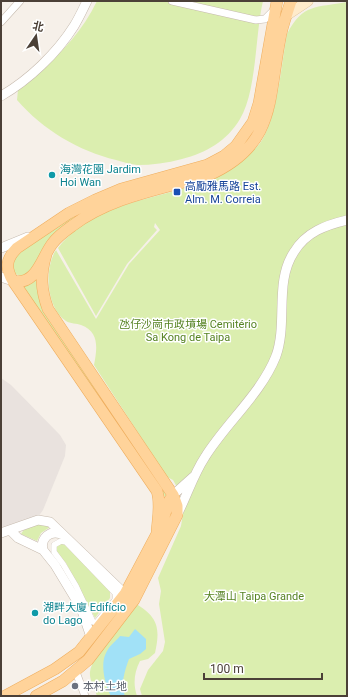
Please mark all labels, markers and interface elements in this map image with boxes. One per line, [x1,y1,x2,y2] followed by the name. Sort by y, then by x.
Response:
[16,16,56,56] north arrow
[31,19,45,34] text: 北
[60,163,141,189] place label: 海灣花園 Jardim Hoi Wan
[47,170,57,180] marker: 海灣花園 Jardim Hoi Wan
[185,180,261,206] place label: 高勵雅馬路 Est. Alm. M. Correia
[172,187,182,197] marker: 高勵雅馬路 Est. Alm. M. Correia
[119,318,257,344] park label: 氹仔沙崗市政墳場 Cemitério Sa Kong de Taipa
[204,590,304,603] park label: 大潭山 Taipa Grande
[43,601,126,627] place label: 湖畔大廈 Edifício do Lago
[30,608,40,618] marker: 湖畔大廈 Edifício do Lago
[204,655,322,681] scale bar
[210,662,244,676] text: 100 m
[83,680,127,693] place label: 本村土地
[70,681,80,691] marker: 本村土地

